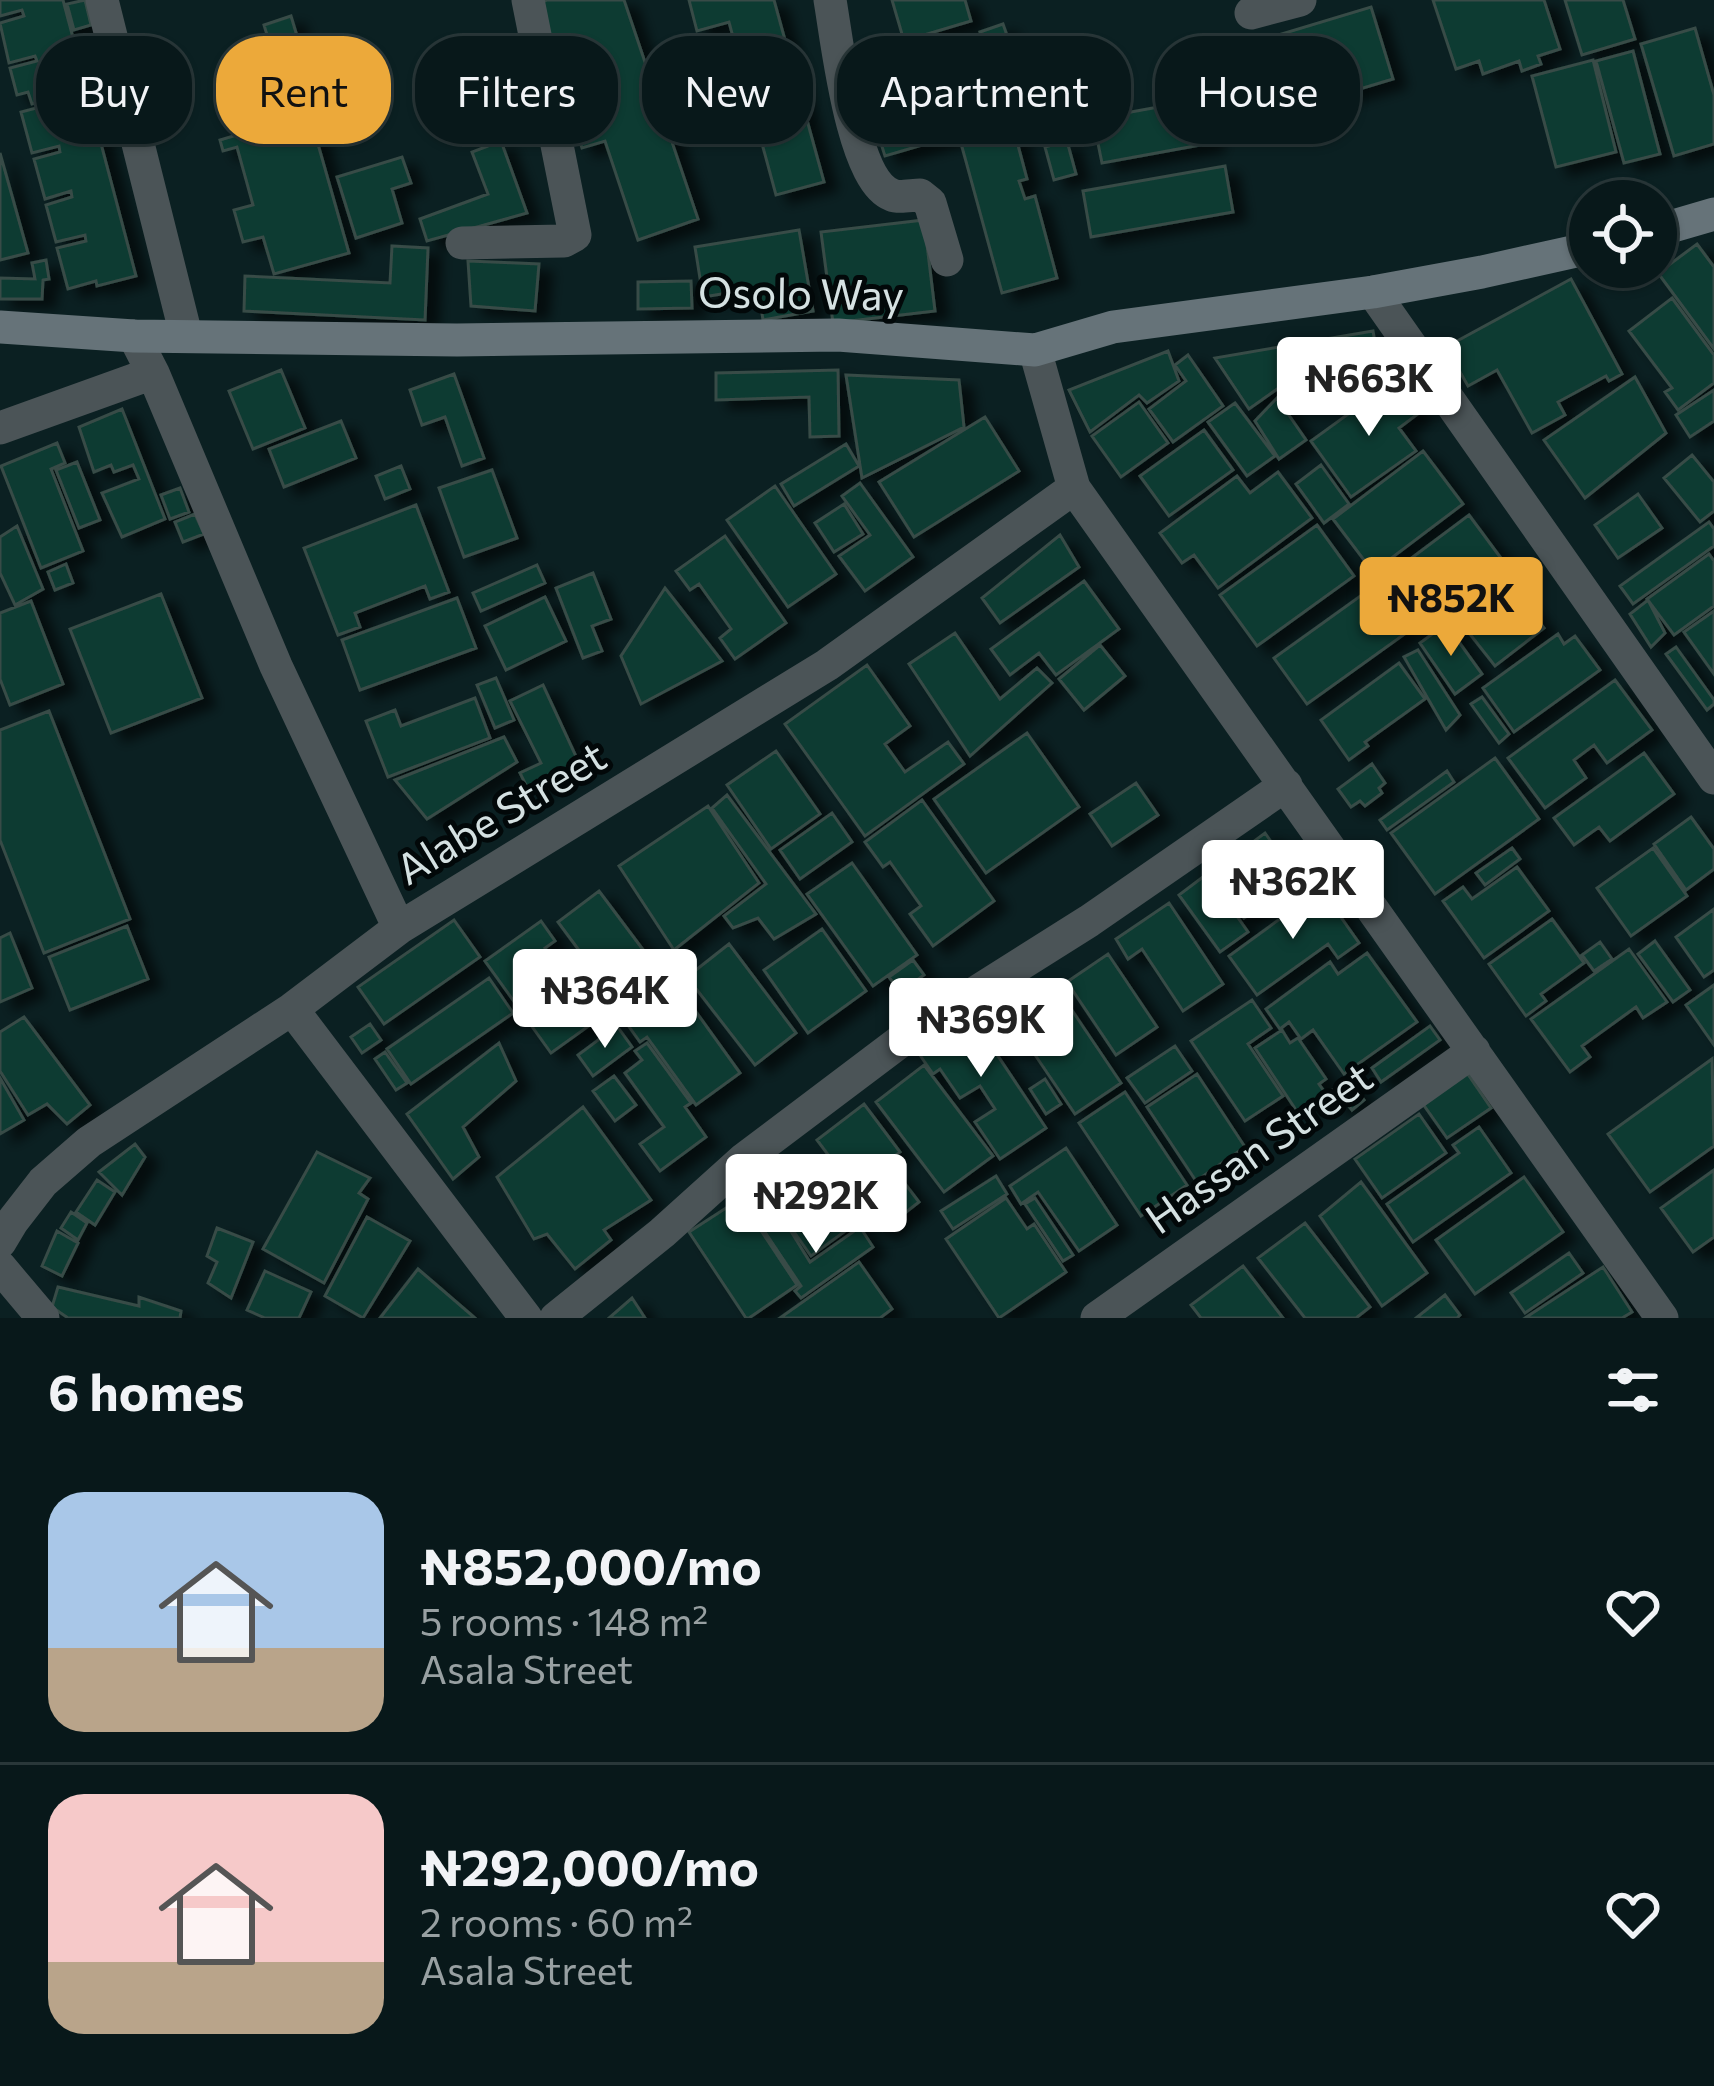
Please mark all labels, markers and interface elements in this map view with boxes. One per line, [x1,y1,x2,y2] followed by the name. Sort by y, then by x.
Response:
[36,36,192,144] chip: Buy
[216,36,391,144] chip: Rent
[415,36,618,144] chip: Filters
[642,36,813,144] chip: New
[837,36,1131,144] chip: Apartment
[1155,36,1360,144] chip: House
[1569,180,1677,288] map controls
[1569,180,1677,288] button: locate
[698,264,905,320] street label: Osolo Way
[1285,337,1453,439] pin: ₦663K
[1304,352,1434,400] text: ₦663K
[1367,557,1535,659] pin: ₦852K
[1387,572,1515,620] text: ₦852K
[386,728,614,894] street label: Alabe Street
[1209,840,1377,942] pin: ₦362K
[1229,855,1357,903] text: ₦362K
[521,949,689,1051] pin: ₦364K
[540,964,670,1012] text: ₦364K
[897,978,1065,1080] pin: ₦369K
[916,993,1046,1041] text: ₦369K
[1135,1049,1381,1243] street label: Hassan Street
[732,1154,900,1256] pin: ₦292K
[753,1169,879,1217] text: ₦292K
[1600,1357,1666,1423] icon: filters
[48,1359,244,1422] text: 6 homes
[420,1533,762,1596] text: ₦852,000/mo
[144,1540,288,1684] icon: home
[1600,1579,1666,1645] icon: heart
[420,1596,708,1644] text: 5 rooms · 148 m²
[420,1644,633,1692] text: Asala Street
[420,1834,759,1897] text: ₦292,000/mo
[144,1842,288,1986] icon: home
[1600,1881,1666,1947] icon: heart
[420,1897,693,1945] text: 2 rooms · 60 m²
[420,1945,633,1993] text: Asala Street

